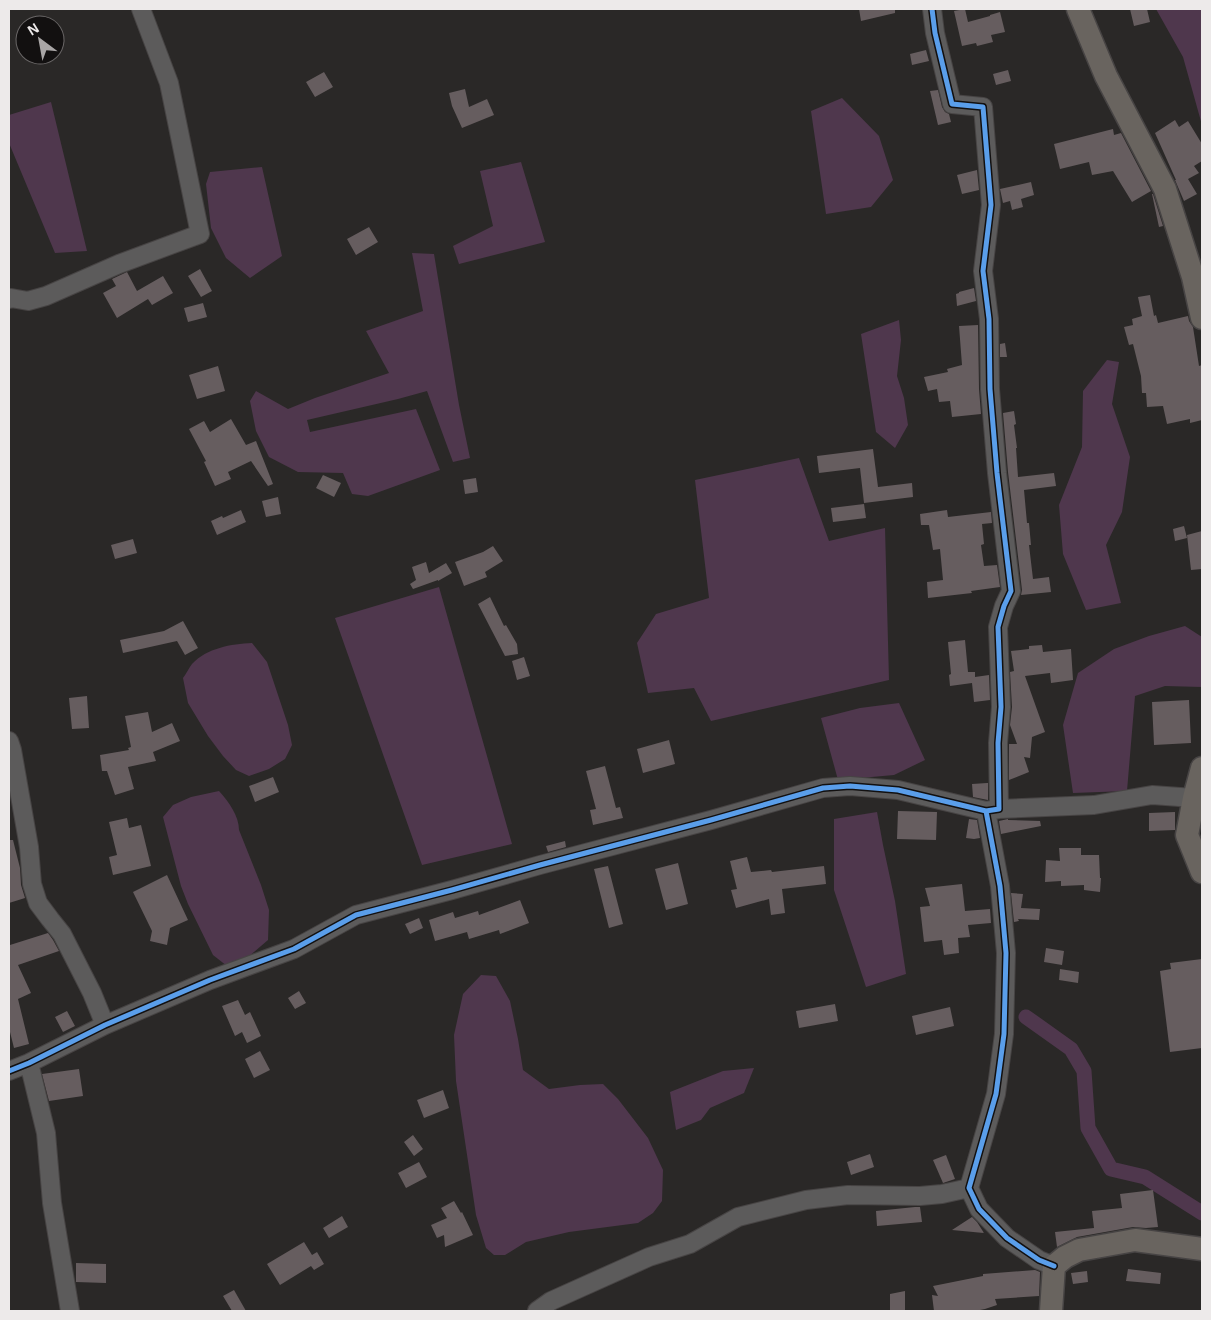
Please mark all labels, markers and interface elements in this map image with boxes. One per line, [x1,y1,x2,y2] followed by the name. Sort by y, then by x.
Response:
[15,15,65,65] north arrow
[25,20,42,38] text: N

